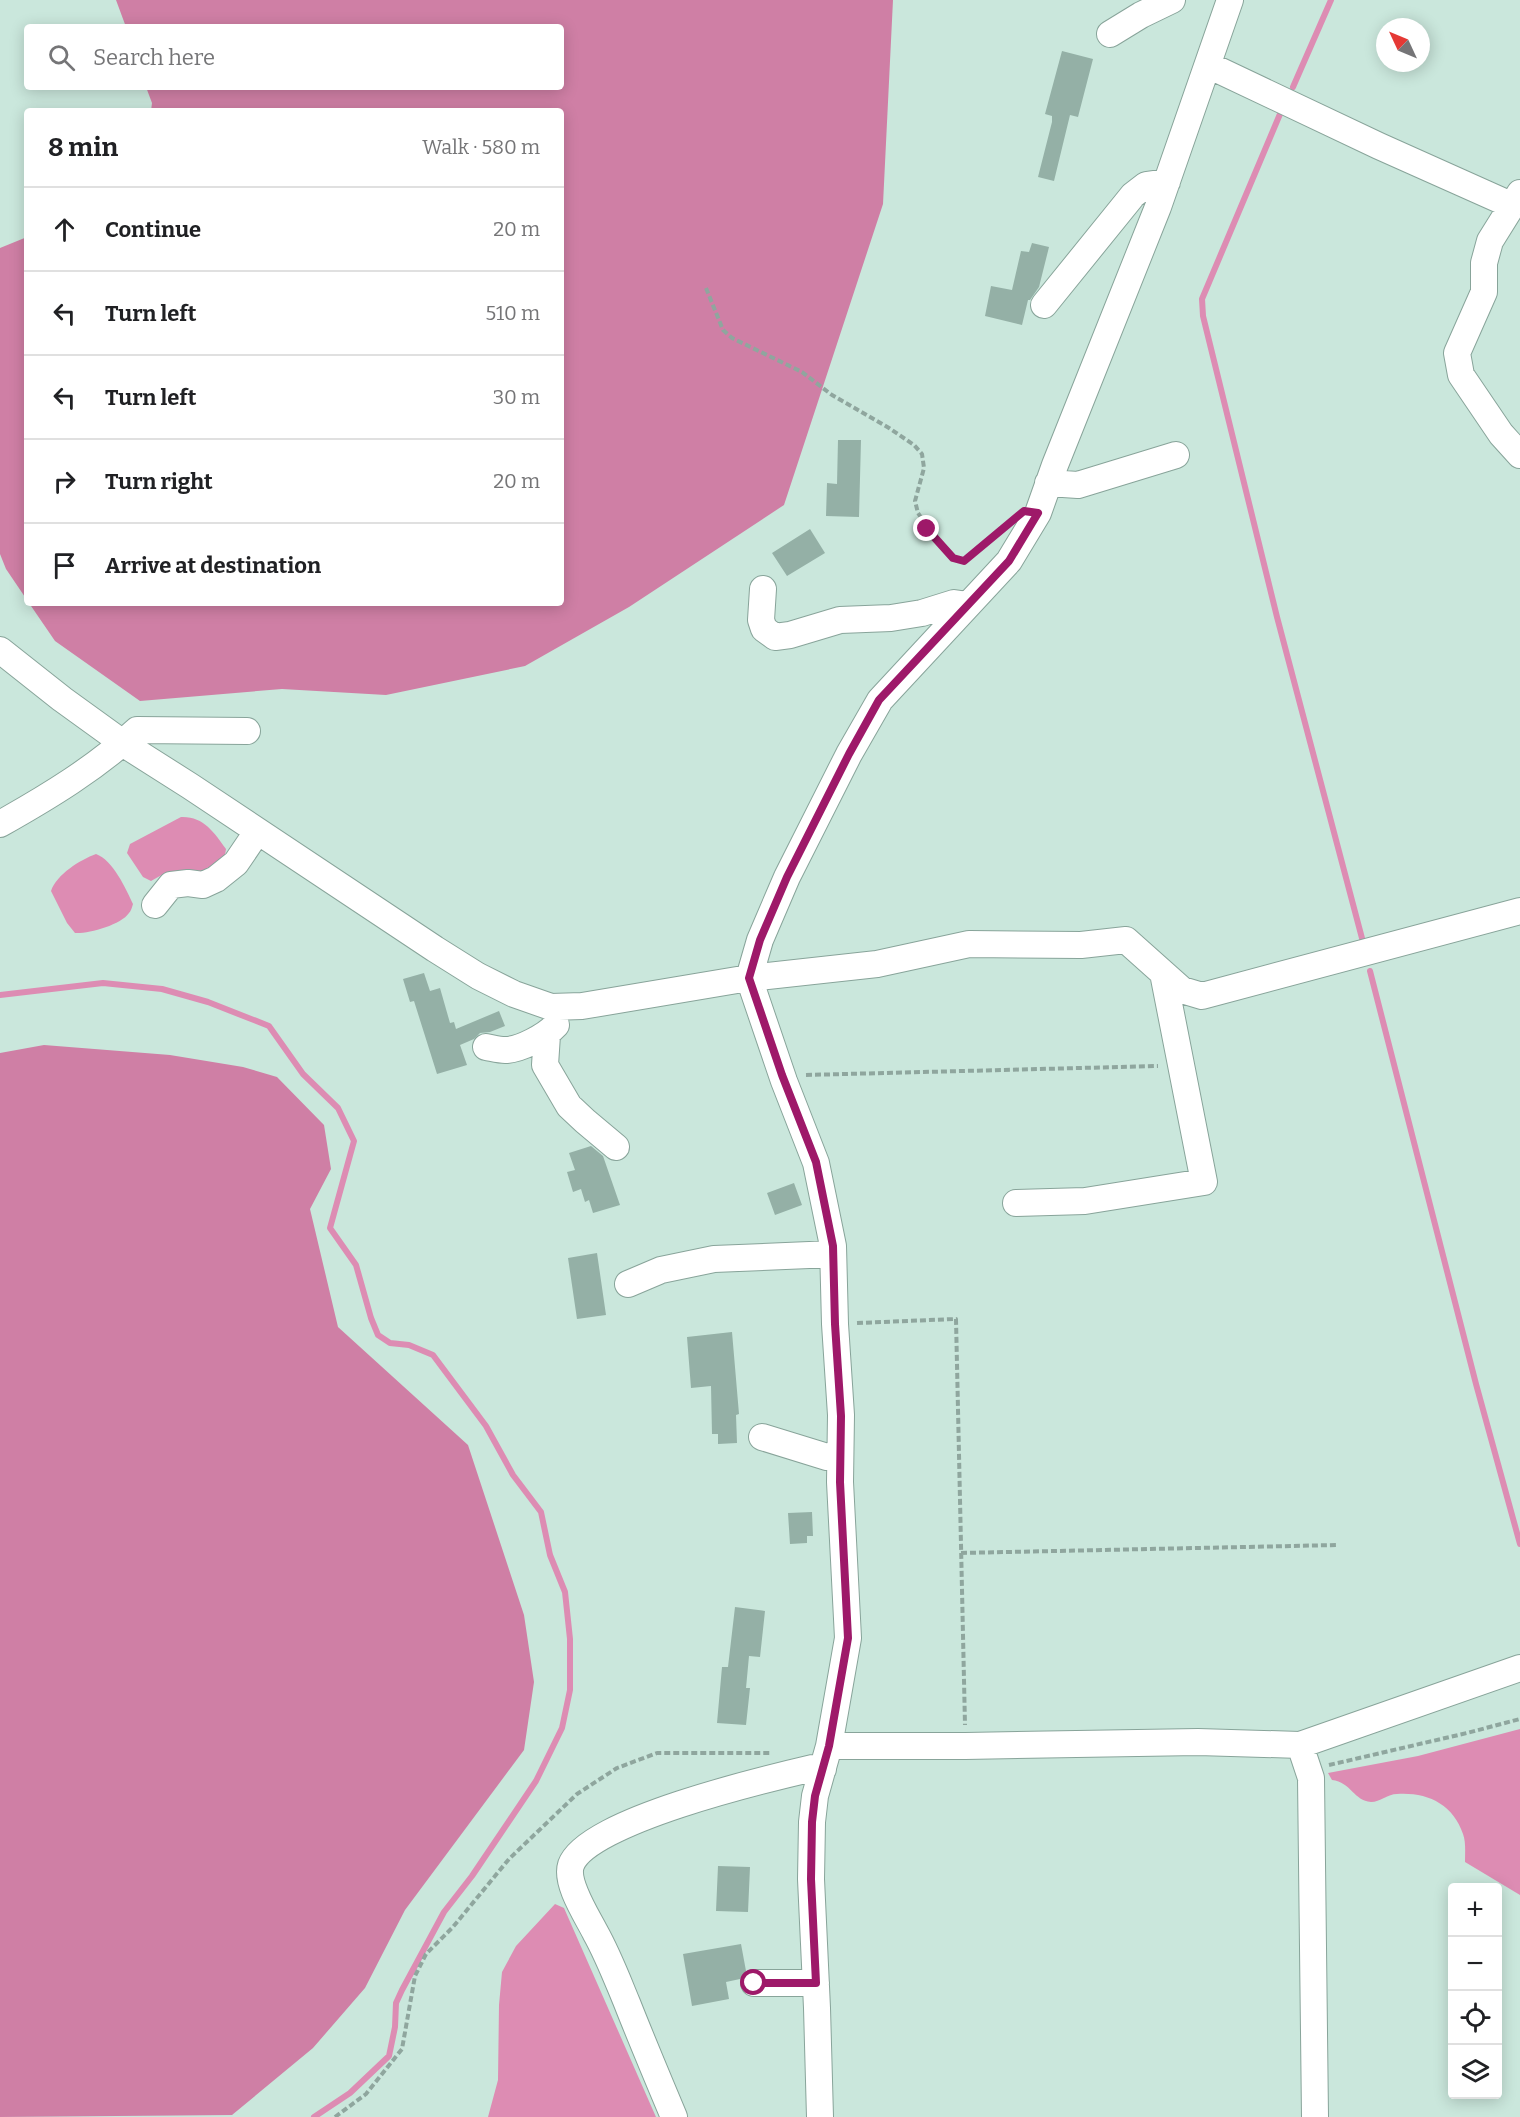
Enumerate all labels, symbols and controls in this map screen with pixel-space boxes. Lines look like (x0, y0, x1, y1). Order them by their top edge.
north arrow (1376, 18, 1430, 72)
search box (24, 24, 564, 90)
icon: search (45, 41, 78, 74)
text: Search here (93, 44, 215, 71)
text: 8 min (48, 132, 118, 163)
text: Walk · 580 m (422, 135, 540, 159)
icon: ahead (48, 213, 81, 246)
text: Continue (105, 216, 201, 243)
text: 20 m (493, 217, 540, 241)
icon: left (48, 297, 81, 330)
text: Turn left (105, 300, 197, 327)
text: 510 m (486, 301, 540, 325)
icon: left (48, 381, 81, 414)
text: Turn left (105, 384, 197, 411)
text: 30 m (493, 385, 540, 409)
icon: right (48, 465, 81, 498)
text: Turn right (105, 468, 213, 495)
text: 20 m (493, 469, 540, 493)
route end (913, 515, 939, 541)
icon: arrive (48, 549, 81, 582)
text: Arrive at destination (105, 552, 321, 579)
map controls (1448, 1883, 1502, 2099)
button: + (1448, 1883, 1502, 1937)
button: − (1448, 1937, 1502, 1991)
route start (740, 1969, 766, 1995)
button: locate (1448, 1991, 1502, 2045)
button: layers (1448, 2045, 1502, 2099)

